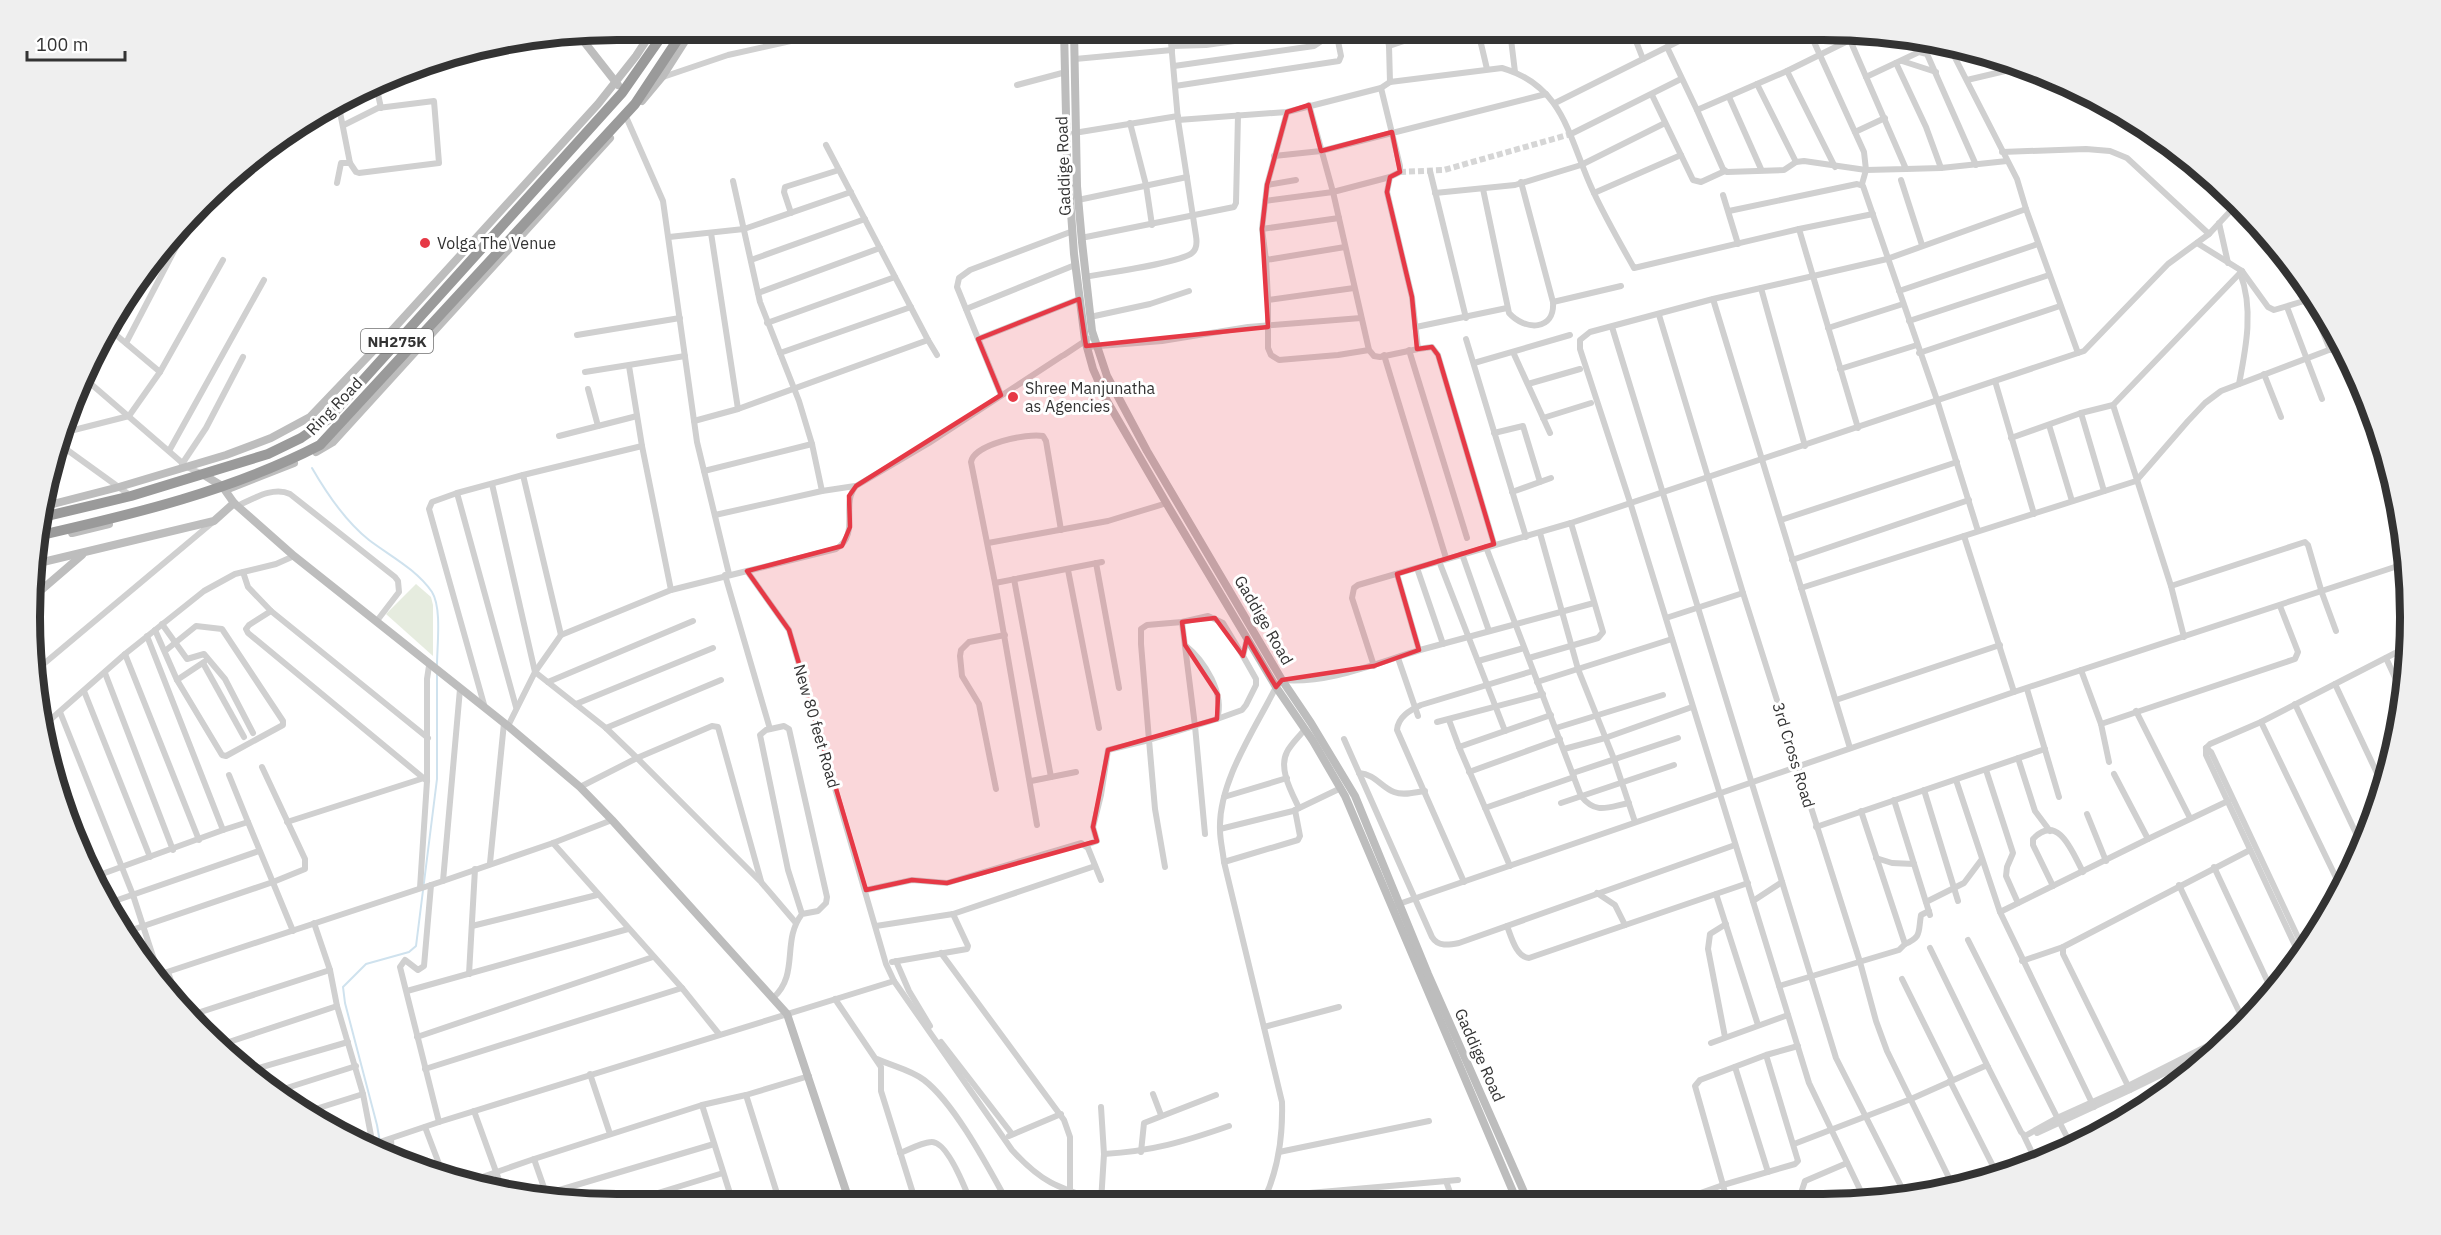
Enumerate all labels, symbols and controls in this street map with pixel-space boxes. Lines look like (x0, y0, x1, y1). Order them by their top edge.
scale bar (27, 24, 124, 62)
text: 100 m (36, 33, 88, 56)
street label: Gaddige Road (1051, 116, 1075, 216)
place label: Volga The Venue (437, 233, 556, 253)
marker: Volga The Venue (418, 236, 432, 250)
road number: NH275K (361, 329, 433, 353)
street label: Ring Road (302, 373, 366, 439)
place label: Shree Manjunatha as Agencies (1025, 378, 1156, 416)
marker: Shree Manjunatha as Agencies (1006, 390, 1020, 404)
street label: Gaddige Road (1230, 572, 1298, 668)
street label: New 80 feet Road (790, 662, 844, 790)
street label: 3rd Cross Road (1768, 700, 1820, 810)
street label: Gaddige Road (1451, 1005, 1509, 1105)

